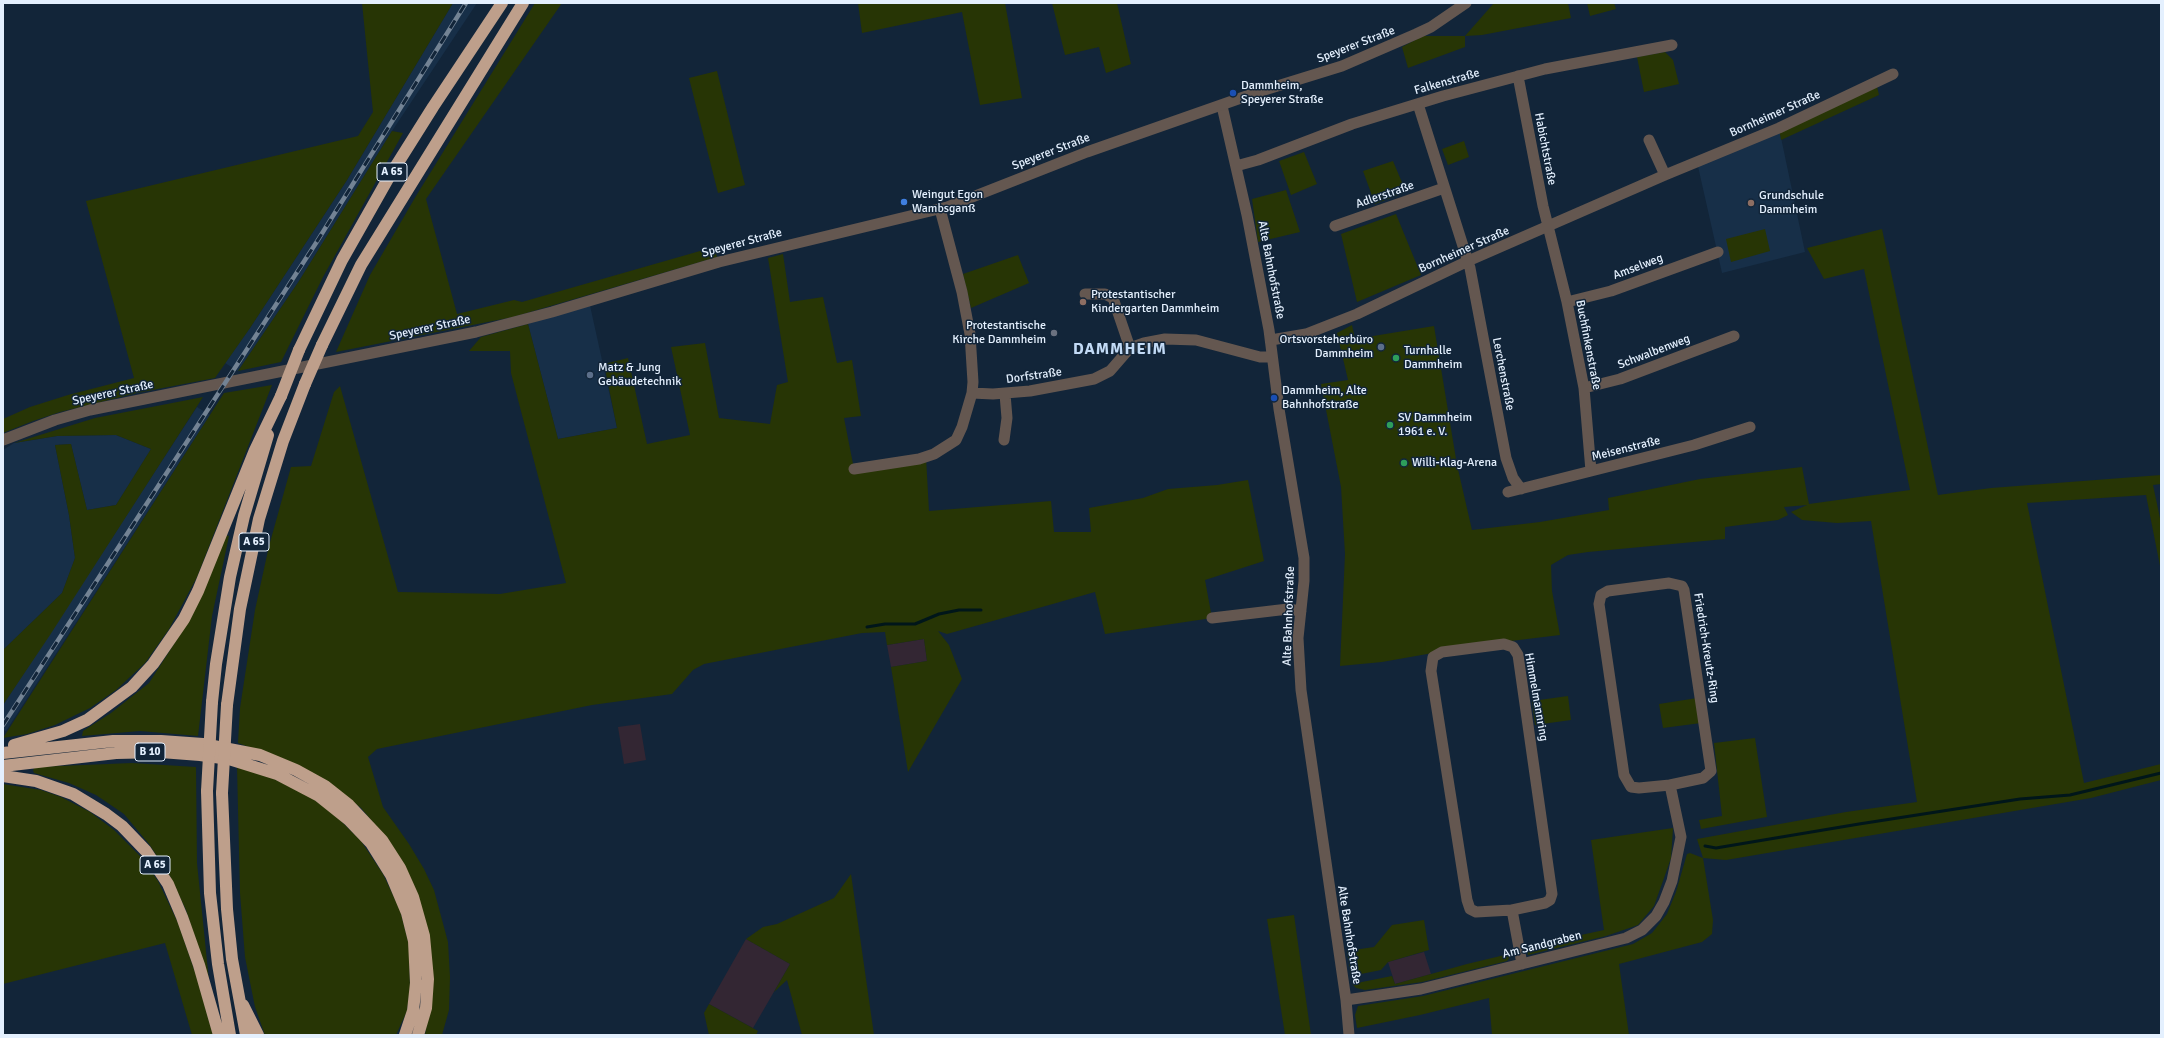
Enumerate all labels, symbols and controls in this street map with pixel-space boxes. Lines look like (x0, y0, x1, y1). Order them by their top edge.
street label: Speyerer Straße (1315, 24, 1397, 66)
street label: Falkenstraße (1413, 66, 1481, 98)
place label: Dammheim, Speyerer Straße (1241, 79, 1323, 107)
marker: Dammheim, Speyerer Straße (1228, 88, 1238, 98)
street label: Bornheimer Straße (1727, 88, 1823, 140)
street label: Habichtstraße (1531, 112, 1559, 186)
street label: Speyerer Straße (1010, 131, 1092, 173)
road number: A 65 (377, 163, 407, 181)
street label: Adlerstraße (1354, 178, 1416, 212)
place label: Weingut Egon Wambsganß (912, 188, 983, 216)
place label: Grundschule Dammheim (1759, 189, 1824, 217)
marker: Weingut Egon Wambsganß (899, 197, 909, 207)
marker: Grundschule Dammheim (1746, 198, 1756, 208)
street label: Alte Bahnhofstraße (1254, 220, 1288, 320)
street label: Bornheimer Straße (1416, 224, 1512, 276)
street label: Speyerer Straße (700, 225, 784, 261)
street label: Amselweg (1611, 251, 1665, 283)
place label: Protestantischer Kindergarten Dammheim (1091, 288, 1219, 316)
marker: Protestantischer Kindergarten Dammheim (1078, 297, 1088, 307)
street label: Buchfinkenstraße (1572, 299, 1604, 391)
street label: Speyerer Straße (388, 312, 472, 344)
place label: Protestantische Kirche Dammheim (952, 319, 1046, 347)
marker: Protestantische Kirche Dammheim (1049, 328, 1059, 338)
street label: Schwalbenweg (1616, 332, 1692, 372)
place label: Ortsvorsteherbüro Dammheim (1279, 333, 1373, 361)
street label: Lerchenstraße (1489, 336, 1517, 412)
district label: DAMMHEIM (1073, 340, 1167, 360)
marker: Ortsvorsteherbüro Dammheim (1376, 342, 1386, 352)
place label: Turnhalle Dammheim (1404, 344, 1462, 372)
marker: Turnhalle Dammheim (1391, 353, 1401, 363)
place label: Matz & Jung Gebäudetechnik (598, 361, 681, 389)
street label: Dorfstraße (1005, 365, 1063, 387)
marker: Matz & Jung Gebäudetechnik (585, 370, 595, 380)
street label: Speyerer Straße (71, 377, 155, 409)
place label: Dammheim, Alte Bahnhofstraße (1282, 384, 1367, 412)
marker: Dammheim, Alte Bahnhofstraße (1269, 393, 1279, 403)
place label: SV Dammheim 1961 e. V. (1398, 411, 1472, 439)
marker: SV Dammheim 1961 e. V. (1385, 420, 1395, 430)
street label: Meisenstraße (1590, 434, 1662, 464)
place label: Willi-Klag-Arena (1412, 456, 1497, 470)
marker: Willi-Klag-Arena (1399, 458, 1409, 468)
road number: A 65 (239, 533, 269, 551)
street label: Alte Bahnhofstraße (1280, 566, 1298, 666)
street label: Friedrich-Kreutz-Ring (1690, 592, 1722, 704)
street label: Himmelmannring (1521, 652, 1551, 742)
road number: B 10 (135, 743, 165, 761)
road number: A 65 (140, 856, 170, 874)
street label: Alte Bahnhofstraße (1334, 885, 1364, 985)
street label: Am Sandgraben (1501, 928, 1583, 962)

